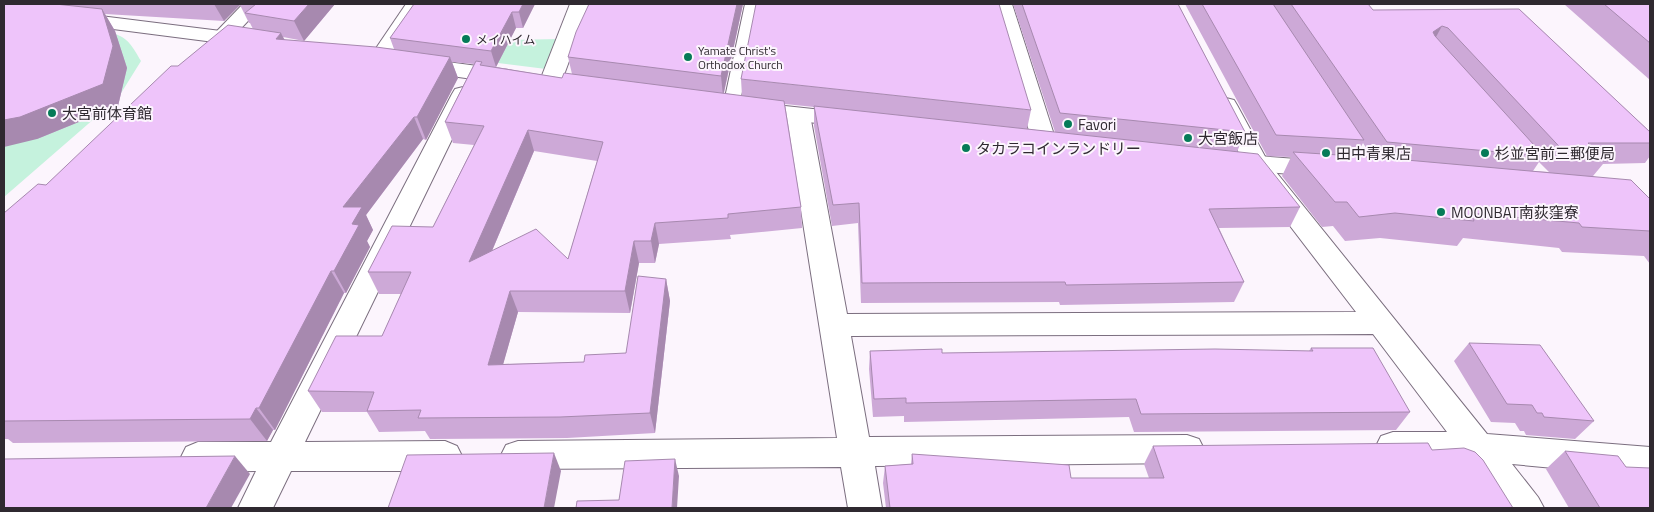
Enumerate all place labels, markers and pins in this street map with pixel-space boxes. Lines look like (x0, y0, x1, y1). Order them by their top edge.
place label: メイハイム (476, 30, 535, 49)
marker: メイハイム (460, 33, 472, 45)
place label: Yamate Christ's Orthodox Church (698, 41, 783, 74)
marker: Yamate Christ's Orthodox Church (682, 51, 694, 63)
place label: 大宮前体育館 (62, 102, 152, 125)
marker: 大宮前体育館 (46, 107, 58, 119)
place label: Favori (1078, 113, 1116, 136)
marker: Favori (1062, 118, 1074, 130)
place label: 大宮飯店 (1198, 127, 1258, 150)
marker: 大宮飯店 (1182, 132, 1194, 144)
place label: タカラコインランドリー (976, 137, 1141, 160)
marker: タカラコインランドリー (960, 142, 972, 154)
place label: 田中青果店 (1336, 142, 1411, 165)
place label: 杉並宮前三郵便局 (1495, 142, 1615, 165)
marker: 田中青果店 (1320, 147, 1332, 159)
marker: 杉並宮前三郵便局 (1479, 147, 1491, 159)
place label: MOONBAT南荻窪寮 (1451, 201, 1579, 224)
marker: MOONBAT南荻窪寮 (1435, 206, 1447, 218)

